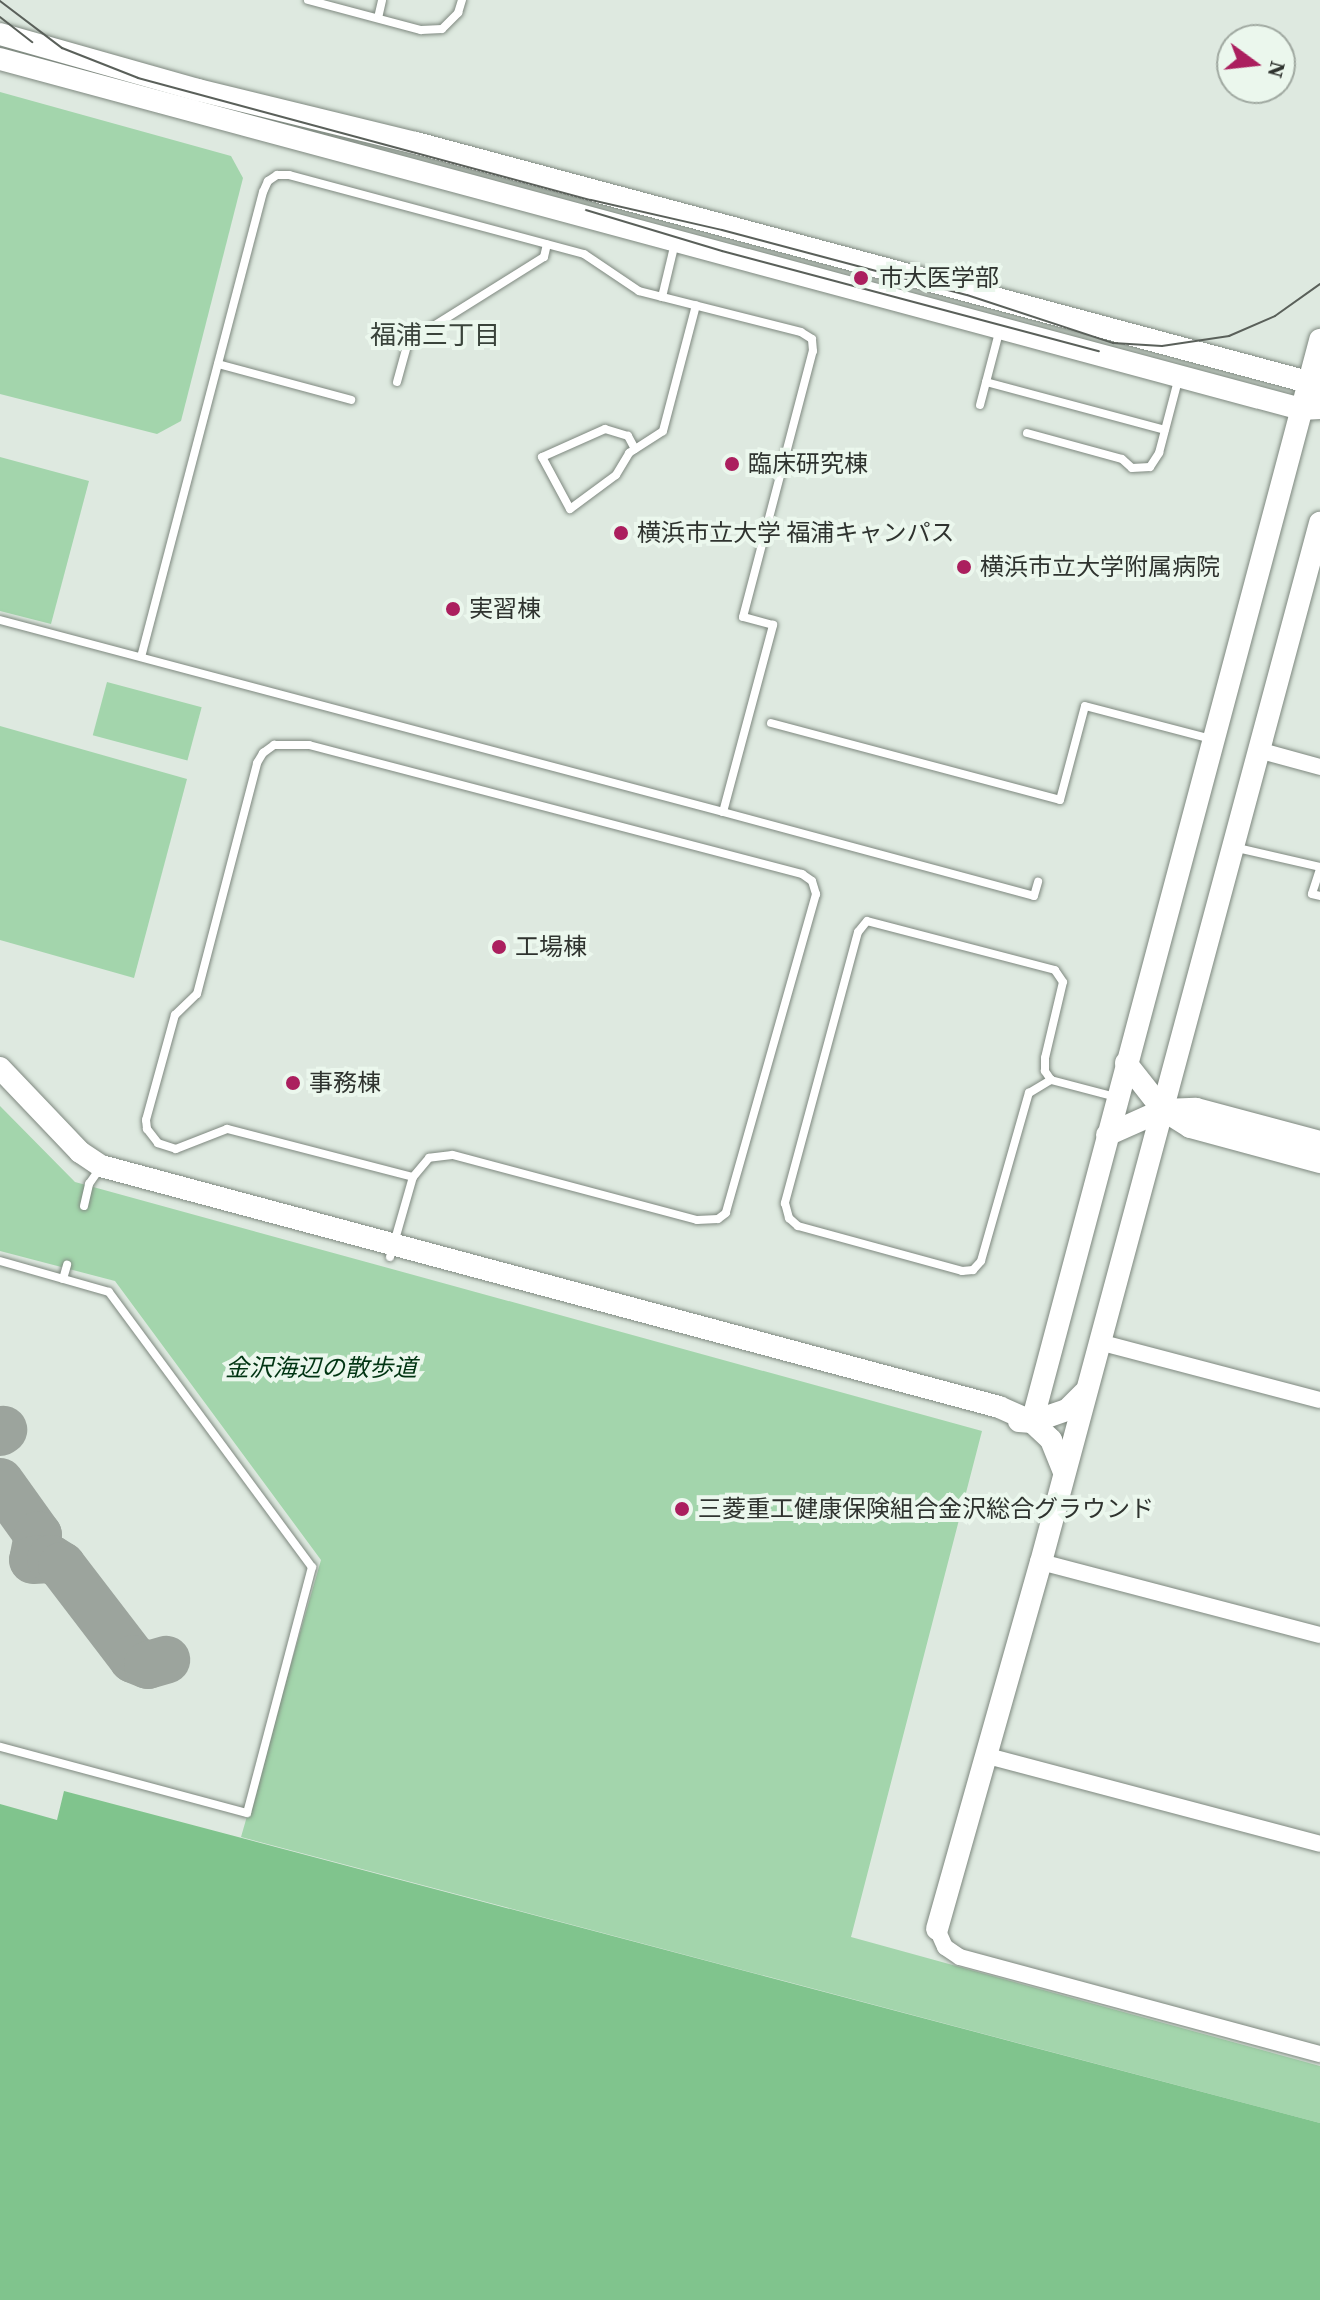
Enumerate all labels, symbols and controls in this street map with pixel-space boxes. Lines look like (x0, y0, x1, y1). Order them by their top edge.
north arrow (1216, 24, 1296, 104)
text: N (1261, 58, 1294, 81)
place label: 市大医学部 (879, 264, 999, 292)
marker: 市大医学部 (850, 267, 872, 289)
district label: 福浦三丁目 (370, 320, 500, 352)
place label: 臨床研究棟 (748, 450, 868, 478)
marker: 臨床研究棟 (723, 455, 741, 473)
place label: 横浜市立大学 福浦キャンパス (637, 519, 955, 547)
marker: 横浜市立大学 福浦キャンパス (612, 524, 630, 542)
place label: 横浜市立大学附属病院 (980, 553, 1220, 581)
marker: 横浜市立大学附属病院 (955, 558, 973, 576)
place label: 実習棟 (469, 595, 541, 623)
marker: 実習棟 (444, 600, 462, 618)
place label: 工場棟 (515, 933, 587, 961)
marker: 工場棟 (490, 938, 508, 956)
place label: 事務棟 (309, 1069, 381, 1097)
marker: 事務棟 (284, 1074, 302, 1092)
park label: 金沢海辺の散歩道 (225, 1354, 417, 1382)
place label: 三菱重工健康保険組合金沢総合グラウンド (698, 1495, 1154, 1523)
marker: 三菱重工健康保険組合金沢総合グラウンド (673, 1500, 691, 1518)

